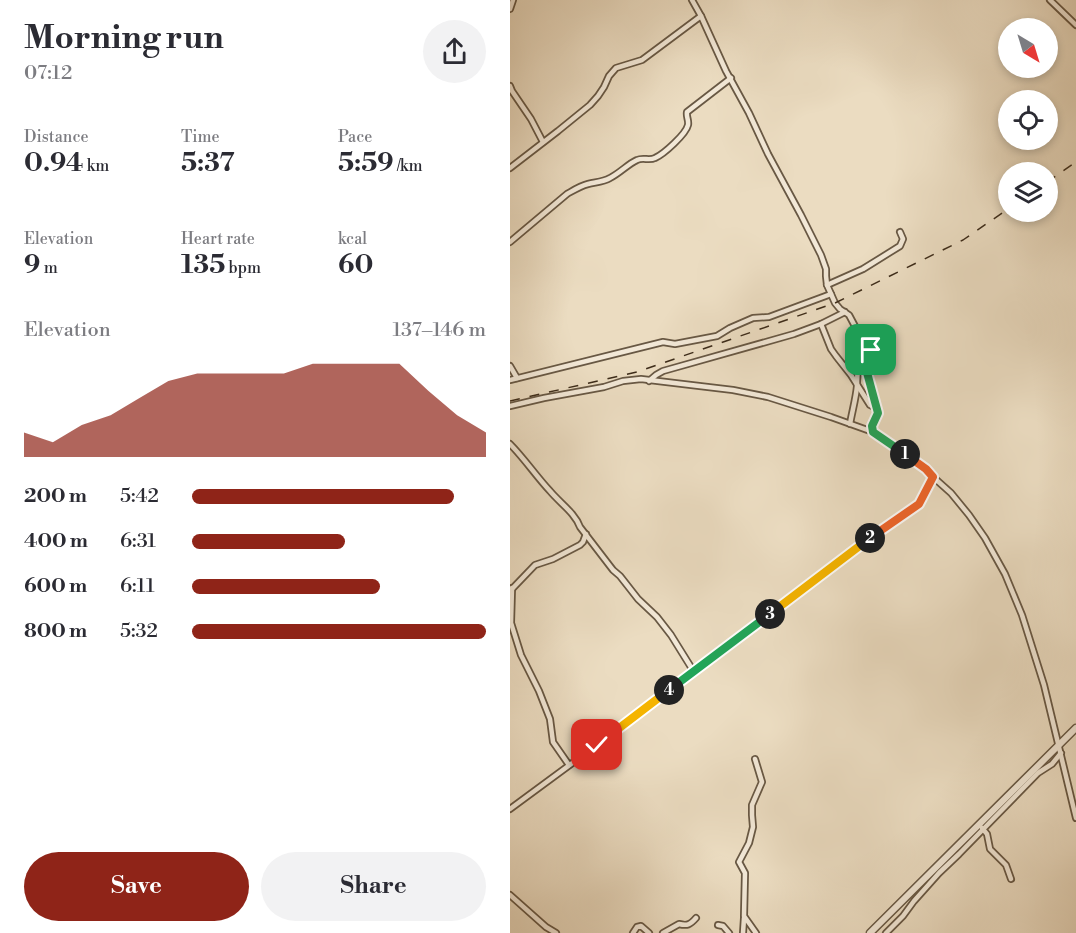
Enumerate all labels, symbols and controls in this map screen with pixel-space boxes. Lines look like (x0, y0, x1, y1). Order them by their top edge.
text: Morning run (24, 18, 224, 59)
north arrow (998, 18, 1058, 78)
map controls (998, 18, 1058, 222)
button: share (423, 20, 486, 83)
text: 07:12 (24, 61, 72, 86)
button: locate (998, 90, 1058, 150)
text: Distance (24, 127, 89, 147)
text: Time (181, 127, 220, 147)
text: Pace (338, 127, 372, 147)
text: 0.94 (24, 147, 84, 179)
text: 5:37 (181, 147, 235, 179)
text: 5:59 (338, 147, 394, 179)
text: km (84, 156, 109, 176)
text: /km (394, 156, 422, 176)
button: layers (998, 162, 1058, 222)
text: Elevation (24, 229, 93, 249)
text: Heart rate (181, 229, 255, 249)
text: kcal (338, 229, 367, 249)
text: 9 (24, 249, 40, 281)
text: 135 (181, 249, 225, 281)
text: 60 (338, 249, 373, 281)
text: m (40, 258, 58, 278)
text: bpm (225, 258, 261, 278)
text: Elevation (24, 318, 111, 343)
text: 137–146 m (392, 318, 486, 343)
pin (845, 324, 896, 375)
icon: arrive (854, 333, 887, 366)
pin: 1 (890, 439, 920, 469)
text: 1 (901, 444, 909, 464)
text: 200 m (24, 484, 87, 509)
text: 5:42 (120, 484, 159, 509)
pin: 2 (855, 523, 885, 553)
text: 2 (865, 528, 875, 548)
text: 400 m (24, 529, 88, 554)
text: 6:31 (120, 529, 156, 554)
text: 600 m (24, 574, 87, 599)
text: 6:11 (120, 574, 155, 599)
pin: 3 (755, 599, 785, 629)
text: 3 (765, 604, 775, 624)
text: 800 m (24, 619, 87, 644)
text: 5:32 (120, 619, 158, 644)
pin: 4 (654, 675, 684, 705)
text: 4 (664, 680, 674, 700)
pin (571, 719, 622, 770)
icon: check (580, 728, 613, 761)
button: Save (24, 852, 249, 921)
button: Share (261, 852, 486, 921)

